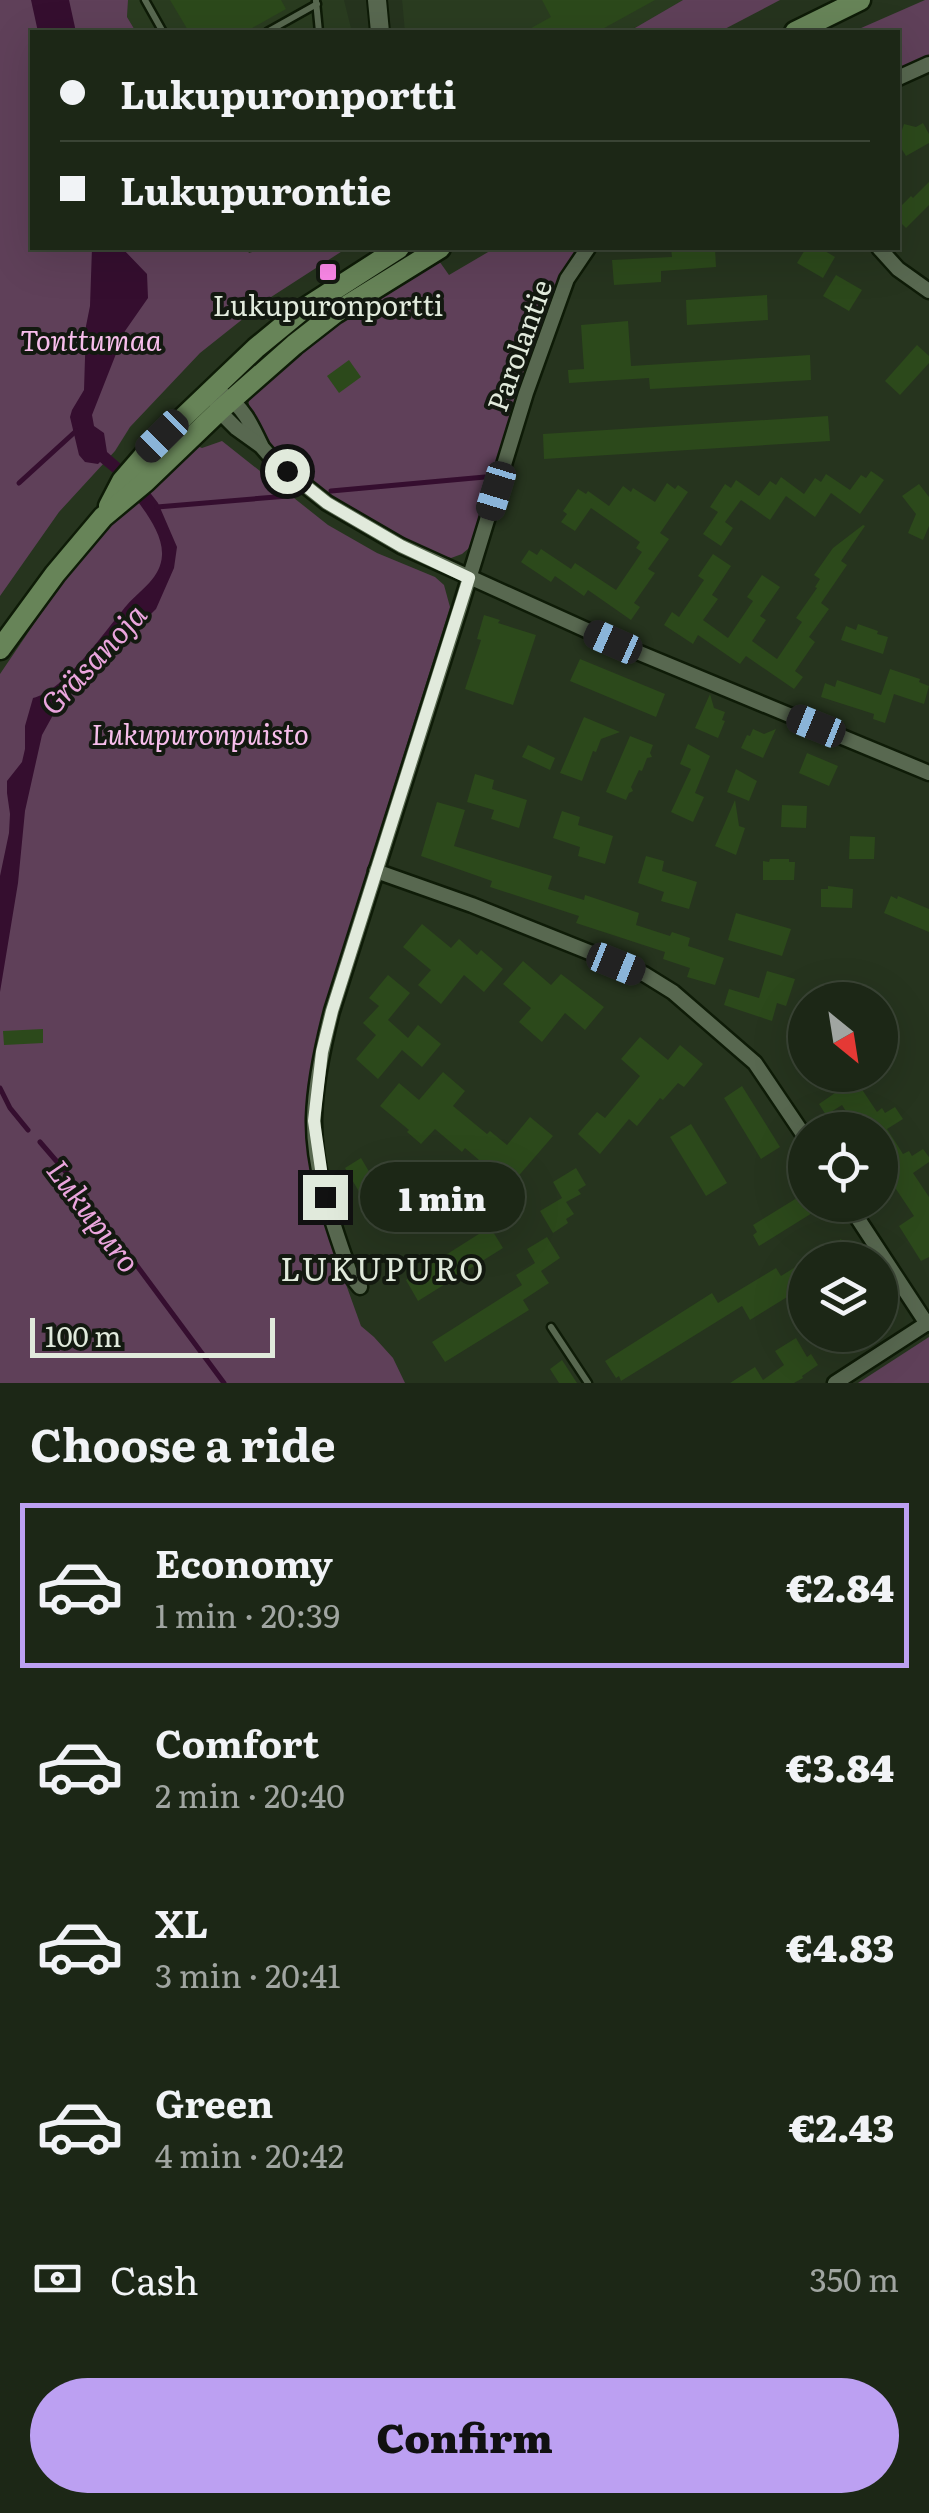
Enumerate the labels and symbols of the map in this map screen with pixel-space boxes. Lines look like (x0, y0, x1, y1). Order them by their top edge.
marker: Lukupuronportti (317, 261, 339, 283)
street label: Parolantie (475, 273, 561, 417)
place label: Lukupuronportti (213, 283, 443, 325)
park label: Tonttumaa (20, 318, 162, 360)
car (130, 404, 194, 468)
route start (265, 449, 310, 494)
car (473, 458, 519, 524)
water label: Gräsanoja (29, 592, 155, 724)
car (579, 616, 647, 668)
car (783, 701, 849, 751)
park label: Lukupuronpuisto (91, 712, 309, 754)
car (583, 939, 649, 989)
north arrow (788, 982, 898, 1092)
water label: Lukupuro (38, 1149, 152, 1281)
callout: 1 min (360, 1162, 525, 1232)
route end (303, 1175, 348, 1220)
district label: LUKUPURO (280, 1243, 486, 1291)
scale bar (30, 1313, 275, 1358)

